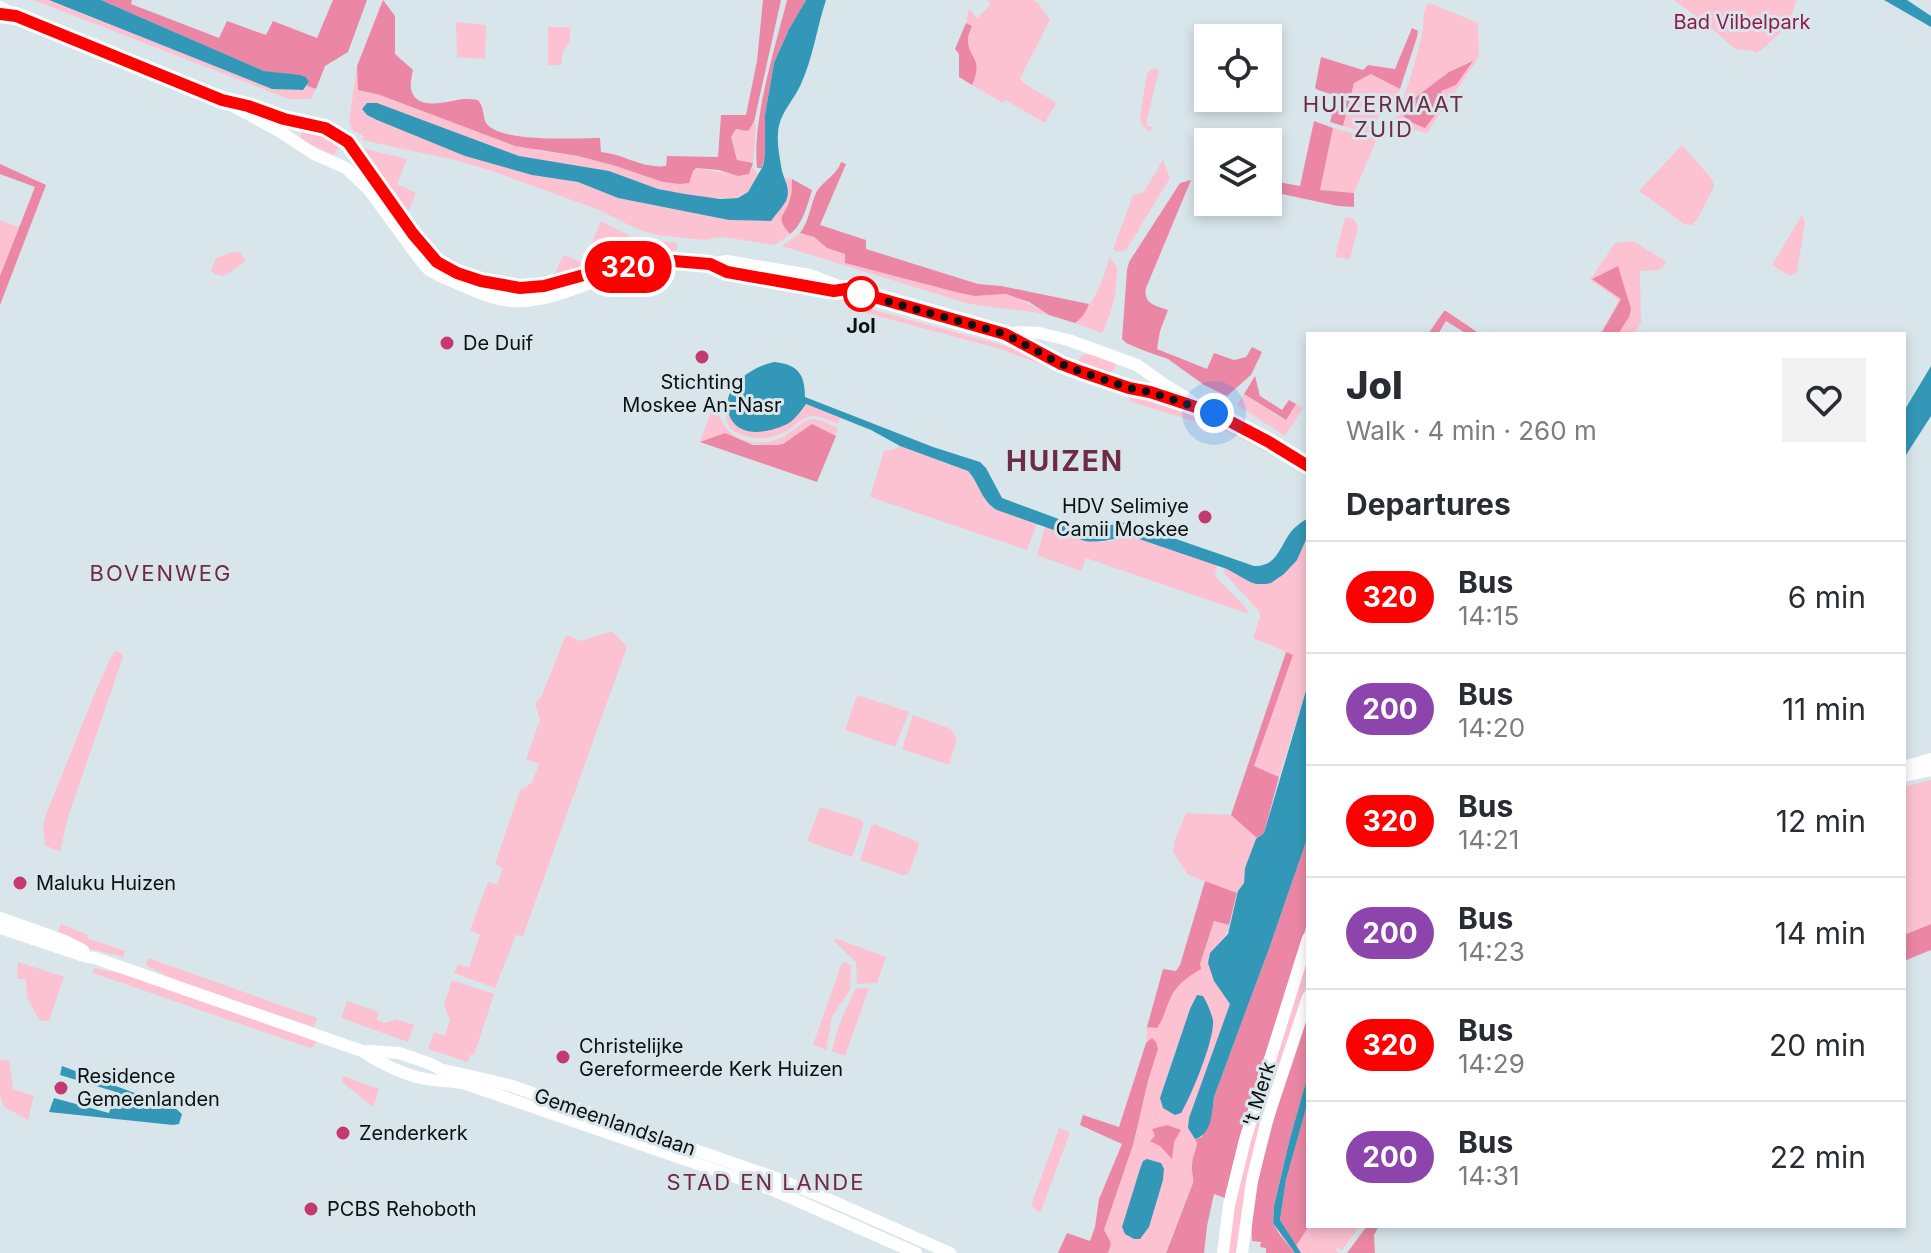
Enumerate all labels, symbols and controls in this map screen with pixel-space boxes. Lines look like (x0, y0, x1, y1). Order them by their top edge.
park label: Bad Vilbelpark (1674, 10, 1810, 34)
map controls (1194, 24, 1282, 216)
button: locate (1194, 24, 1282, 112)
district label: HUIZERMAAT ZUID (1303, 91, 1465, 142)
button: layers (1194, 128, 1282, 216)
line badge: 320 (582, 241, 674, 293)
text: 320 (601, 250, 655, 284)
marker: Jol (844, 277, 878, 311)
place label: Jol (846, 314, 876, 338)
place label: De Duif (463, 331, 534, 355)
marker: De Duif (438, 334, 456, 352)
marker: Stichting Moskee An-Nasr (693, 348, 711, 366)
button: heart (1782, 358, 1866, 442)
text: Jol (1346, 362, 1403, 408)
place label: Stichting Moskee An-Nasr (622, 370, 782, 417)
your location (1194, 393, 1234, 433)
text: Walk · 4 min · 260 m (1346, 415, 1597, 446)
district label: HUIZEN (1006, 444, 1124, 478)
text: Departures (1346, 486, 1511, 522)
place label: HDV Selimiye Camii Moskee (1056, 494, 1189, 541)
marker: HDV Selimiye Camii Moskee (1196, 508, 1214, 526)
district label: BOVENWEG (90, 560, 232, 586)
text: Bus (1458, 564, 1513, 600)
text: 6 min (1788, 579, 1866, 615)
text: 320 (1363, 580, 1417, 614)
text: 14:15 (1458, 600, 1519, 631)
text: Bus (1458, 676, 1513, 712)
text: 11 min (1782, 691, 1866, 727)
text: 200 (1362, 692, 1418, 726)
text: 14:20 (1458, 712, 1525, 743)
text: Bus (1458, 788, 1513, 824)
text: 12 min (1776, 803, 1866, 839)
text: 320 (1363, 804, 1417, 838)
text: 14:21 (1458, 824, 1519, 855)
place label: Maluku Huizen (36, 871, 176, 895)
marker: Maluku Huizen (11, 874, 29, 892)
text: Bus (1458, 900, 1513, 936)
text: 14 min (1775, 915, 1866, 951)
text: 200 (1362, 916, 1418, 950)
text: 14:23 (1458, 936, 1525, 967)
text: Bus (1458, 1012, 1513, 1048)
text: 20 min (1769, 1027, 1866, 1063)
text: 320 (1363, 1028, 1417, 1062)
place label: Christelijke Gereformeerde Kerk Huizen (579, 1034, 843, 1081)
marker: Christelijke Gereformeerde Kerk Huizen (554, 1048, 572, 1066)
text: 14:29 (1458, 1048, 1525, 1079)
street label: 't Merk (1238, 1059, 1280, 1129)
place label: Residence Gemeenlanden (77, 1064, 220, 1111)
marker: Residence Gemeenlanden (52, 1079, 70, 1097)
street label: Gemeenlandslaan (531, 1083, 699, 1161)
place label: Zenderkerk (359, 1121, 468, 1145)
marker: Zenderkerk (334, 1124, 352, 1142)
text: Bus (1458, 1124, 1513, 1160)
text: 22 min (1770, 1139, 1866, 1175)
text: 200 (1362, 1140, 1418, 1174)
text: 14:31 (1458, 1160, 1520, 1191)
district label: STAD EN LANDE (667, 1169, 865, 1195)
place label: PCBS Rehoboth (327, 1197, 477, 1221)
marker: PCBS Rehoboth (302, 1200, 320, 1218)

